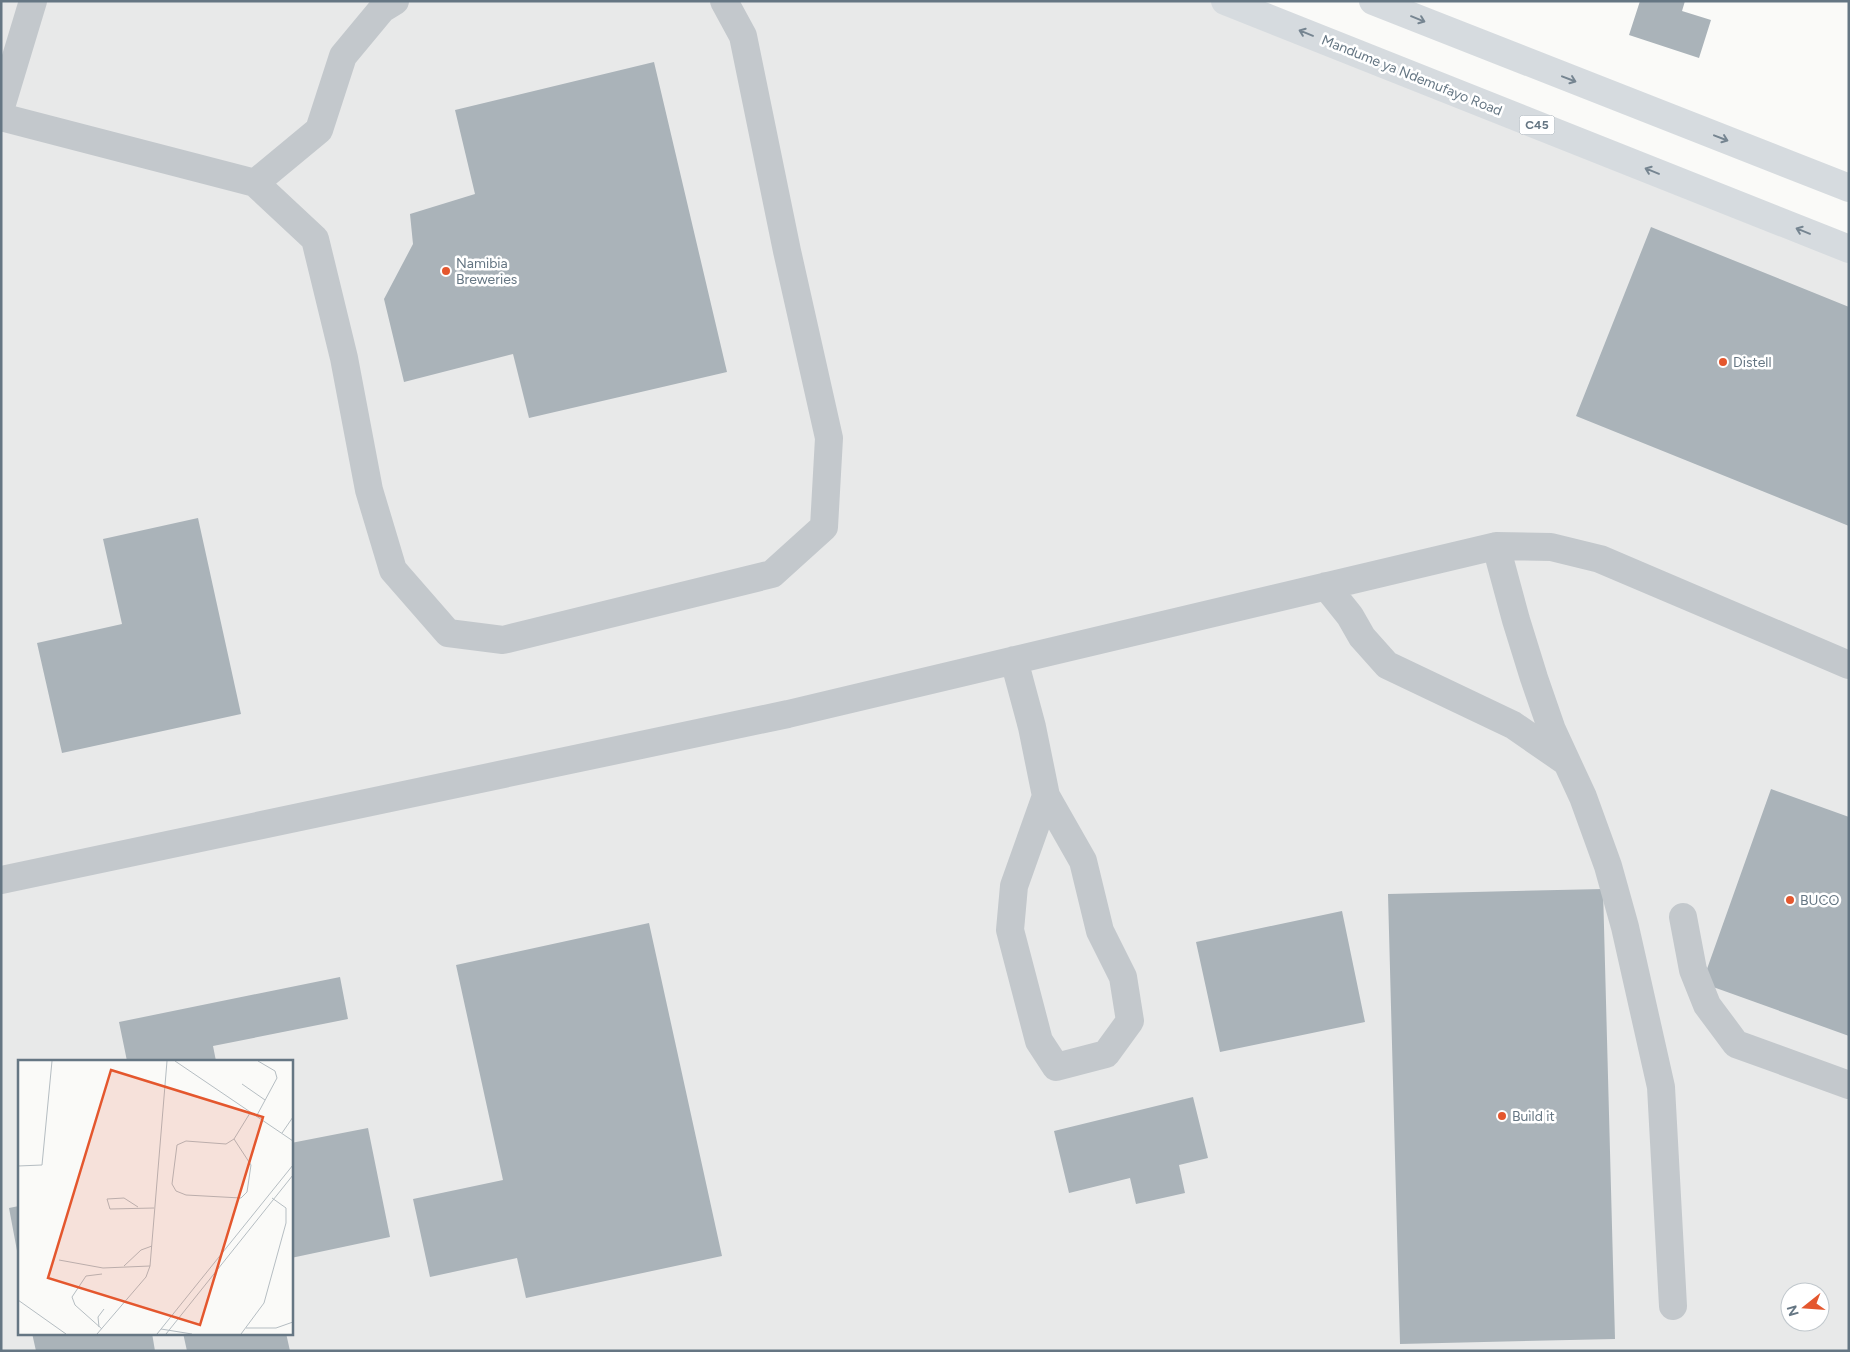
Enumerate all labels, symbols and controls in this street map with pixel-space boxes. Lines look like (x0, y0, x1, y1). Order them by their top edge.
one-way arrow (1410, 15, 1425, 25)
one-way arrow (1299, 28, 1314, 38)
street label: Mandume ya Ndemufayo Road (1319, 31, 1505, 120)
one-way arrow (1561, 75, 1577, 84)
road number: C45 (1520, 116, 1554, 134)
one-way arrow (1713, 134, 1728, 143)
one-way arrow (1645, 166, 1660, 175)
one-way arrow (1796, 226, 1812, 235)
place label: Namibia Breweries (456, 255, 517, 288)
marker: Namibia Breweries (440, 265, 452, 277)
place label: Distell (1733, 354, 1771, 371)
marker: Distell (1717, 356, 1729, 368)
place label: BUCO (1800, 892, 1840, 909)
marker: BUCO (1784, 894, 1796, 906)
inset map (18, 1060, 292, 1334)
place label: Build it (1512, 1108, 1555, 1125)
marker: Build it (1496, 1110, 1508, 1122)
north arrow (1780, 1282, 1830, 1332)
text: N (1783, 1303, 1803, 1318)

